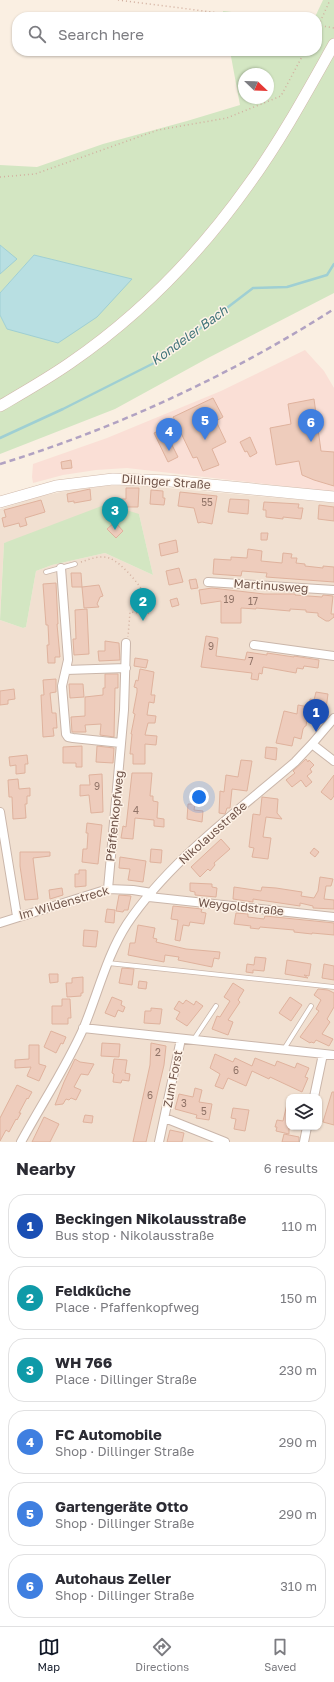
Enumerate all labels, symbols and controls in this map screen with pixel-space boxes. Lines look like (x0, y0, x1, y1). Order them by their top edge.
search box (12, 12, 322, 56)
icon: search (26, 23, 48, 45)
text: Search here (58, 25, 144, 43)
north arrow (238, 68, 274, 104)
water label: Kondeler Bach (147, 301, 231, 368)
pin: 5 (192, 407, 218, 440)
pin: 6 (298, 409, 324, 442)
pin: 4 (156, 418, 182, 451)
street label: Dillinger Straße (121, 471, 211, 492)
house number: 55 (201, 496, 213, 508)
pin: 3 (102, 497, 128, 530)
street label: Martinusweg (233, 575, 309, 596)
pin: 2 (130, 588, 156, 621)
house number: 19 (224, 593, 234, 605)
house number: 17 (248, 595, 258, 607)
house number: 9 (208, 640, 214, 652)
house number: 7 (248, 655, 254, 667)
pin: 1 (303, 699, 329, 732)
street label: Pfaffenkopfweg (102, 770, 127, 862)
house number: 9 (94, 780, 100, 792)
your location (189, 787, 209, 807)
street label: Nikolausstraße (175, 798, 250, 867)
house number: 4 (133, 804, 139, 816)
street label: Im Wildenstreck (17, 882, 111, 923)
street label: Weygoldstraße (197, 895, 285, 918)
house number: 2 (155, 1046, 161, 1058)
street label: Zum Forst (160, 1049, 185, 1109)
house number: 6 (233, 1064, 239, 1076)
house number: 6 (147, 1089, 153, 1101)
map controls (286, 1094, 322, 1130)
button: layers (286, 1094, 322, 1130)
house number: 3 (181, 1097, 187, 1109)
house number: 5 (201, 1105, 207, 1117)
text: Nearby (16, 1158, 76, 1179)
text: 6 results (264, 1160, 318, 1176)
text: Beckingen Nikolausstraße (55, 1209, 246, 1227)
text: 1 (27, 1218, 33, 1234)
text: 110 m (282, 1218, 317, 1234)
text: Bus stop · Nikolausstraße (55, 1227, 214, 1243)
text: Feldküche (55, 1281, 131, 1299)
text: 2 (26, 1290, 34, 1306)
text: 150 m (280, 1290, 317, 1306)
text: Place · Pfaffenkopfweg (55, 1299, 199, 1315)
text: WH 766 (55, 1353, 112, 1371)
text: 3 (26, 1362, 34, 1378)
text: 230 m (279, 1362, 317, 1378)
text: Place · Dillinger Straße (55, 1371, 197, 1387)
text: FC Automobile (55, 1425, 162, 1443)
text: 4 (26, 1434, 34, 1450)
text: 290 m (279, 1434, 317, 1450)
text: Shop · Dillinger Straße (55, 1443, 194, 1459)
text: Gartengeräte Otto (55, 1497, 188, 1515)
text: 5 (26, 1506, 34, 1522)
text: 290 m (279, 1506, 317, 1522)
text: Shop · Dillinger Straße (55, 1515, 194, 1531)
text: Autohaus Zeller (55, 1569, 171, 1587)
text: 6 (26, 1578, 34, 1594)
text: 310 m (280, 1578, 317, 1594)
text: Shop · Dillinger Straße (55, 1587, 194, 1603)
tab: Map (38, 1636, 60, 1673)
tab: Directions (135, 1636, 189, 1673)
tab: Saved (264, 1636, 296, 1673)

